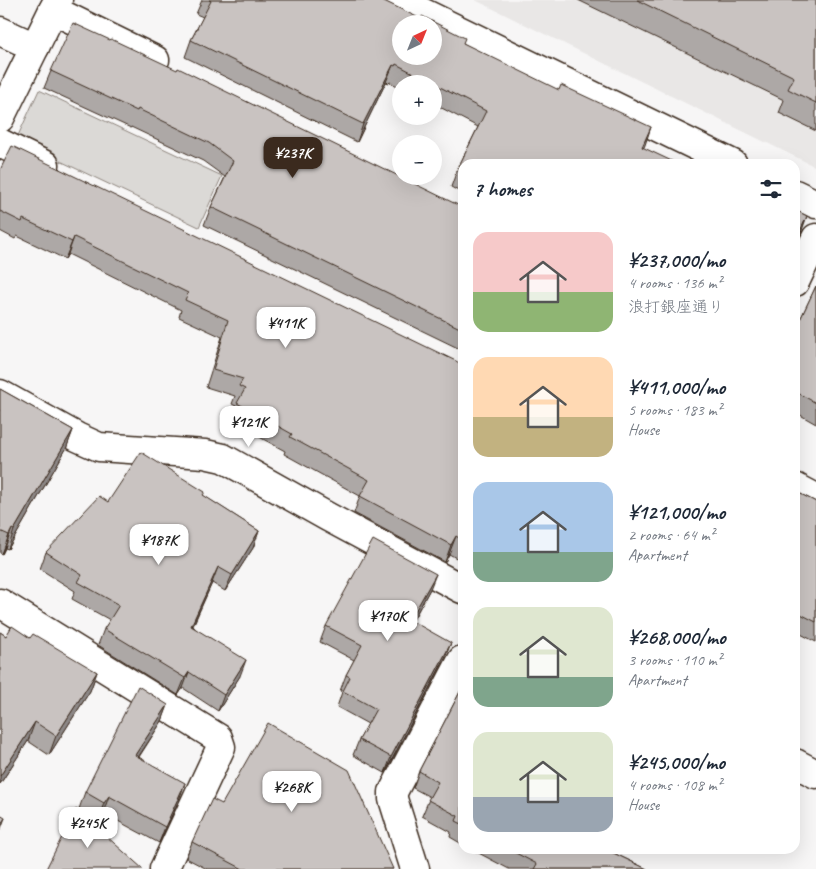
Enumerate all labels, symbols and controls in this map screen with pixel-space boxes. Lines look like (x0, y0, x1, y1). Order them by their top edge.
north arrow (392, 15, 442, 65)
map controls (392, 15, 442, 185)
button: + (392, 75, 442, 125)
button: − (392, 135, 442, 185)
pin: ¥237K (258, 136, 328, 179)
text: ¥237K (275, 143, 311, 163)
icon: filters (757, 175, 785, 203)
text: 7 homes (473, 176, 532, 202)
text: ¥237,000/mo (628, 247, 725, 273)
icon: home (513, 252, 573, 312)
text: 4 rooms · 136 m² (628, 273, 722, 293)
text: 浪打銀座通り (628, 297, 724, 317)
pin: ¥411K (251, 306, 321, 349)
text: ¥411K (268, 313, 304, 333)
text: ¥411,000/mo (628, 374, 725, 400)
icon: home (513, 377, 573, 437)
text: 5 rooms · 183 m² (628, 400, 722, 420)
pin: ¥121K (214, 406, 284, 448)
text: ¥121K (231, 412, 267, 432)
text: House (628, 420, 659, 440)
text: ¥121,000/mo (628, 499, 725, 525)
icon: home (513, 502, 573, 562)
pin: ¥187K (124, 524, 194, 566)
text: 2 rooms · 64 m² (628, 525, 714, 545)
text: ¥187K (141, 530, 177, 550)
text: Apartment (628, 545, 687, 565)
pin: ¥170K (353, 600, 423, 642)
text: ¥170K (370, 606, 406, 626)
text: ¥268,000/mo (628, 624, 726, 650)
icon: home (513, 627, 573, 687)
text: 3 rooms · 110 m² (628, 650, 722, 670)
text: Apartment (628, 670, 687, 690)
text: ¥245,000/mo (628, 749, 725, 775)
icon: home (513, 752, 573, 812)
pin: ¥268K (257, 770, 327, 813)
text: 4 rooms · 108 m² (628, 775, 722, 795)
text: ¥268K (273, 777, 311, 797)
text: House (628, 795, 659, 815)
pin: ¥245K (53, 806, 123, 849)
text: ¥245K (70, 813, 106, 833)

